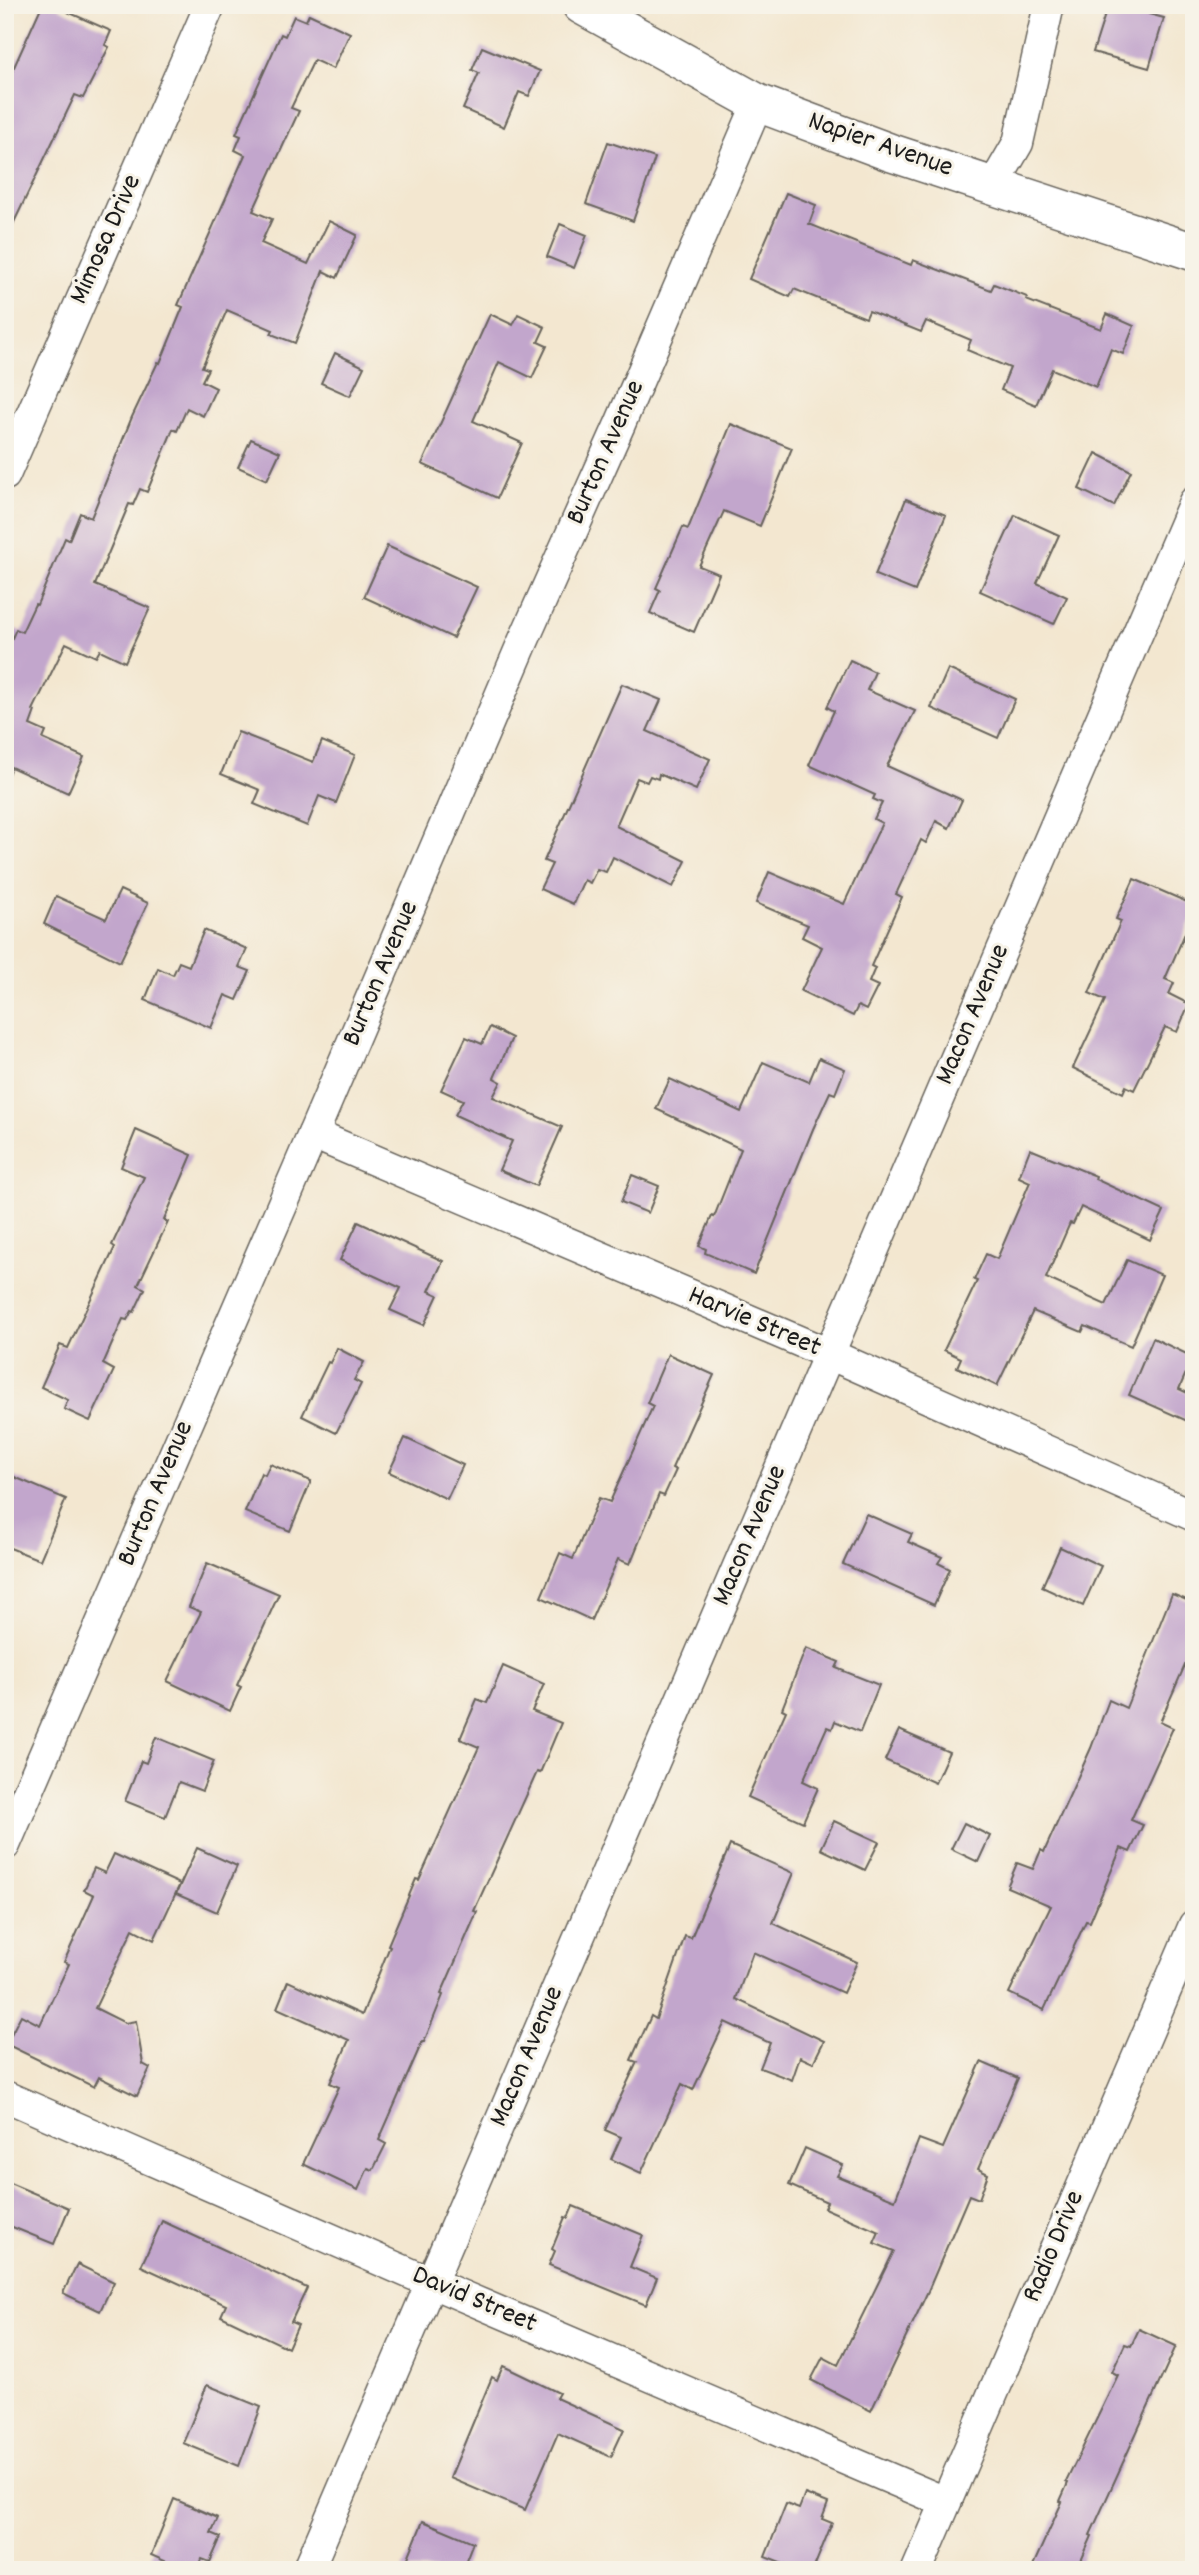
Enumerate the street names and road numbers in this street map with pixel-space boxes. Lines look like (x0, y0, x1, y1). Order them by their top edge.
street label: Napier Avenue (802, 103, 958, 189)
street label: Mimosa Drive (61, 169, 153, 311)
street label: Burton Avenue (557, 374, 657, 532)
street label: Burton Avenue (333, 895, 431, 1053)
street label: Macon Avenue (926, 939, 1022, 1091)
street label: Harvie Street (681, 1277, 827, 1369)
street label: Burton Avenue (108, 1415, 206, 1573)
street label: Macon Avenue (703, 1460, 799, 1612)
street label: Macon Avenue (480, 1981, 576, 2133)
street label: Radio Drive (1014, 2185, 1096, 2309)
street label: David Street (405, 2257, 543, 2345)

